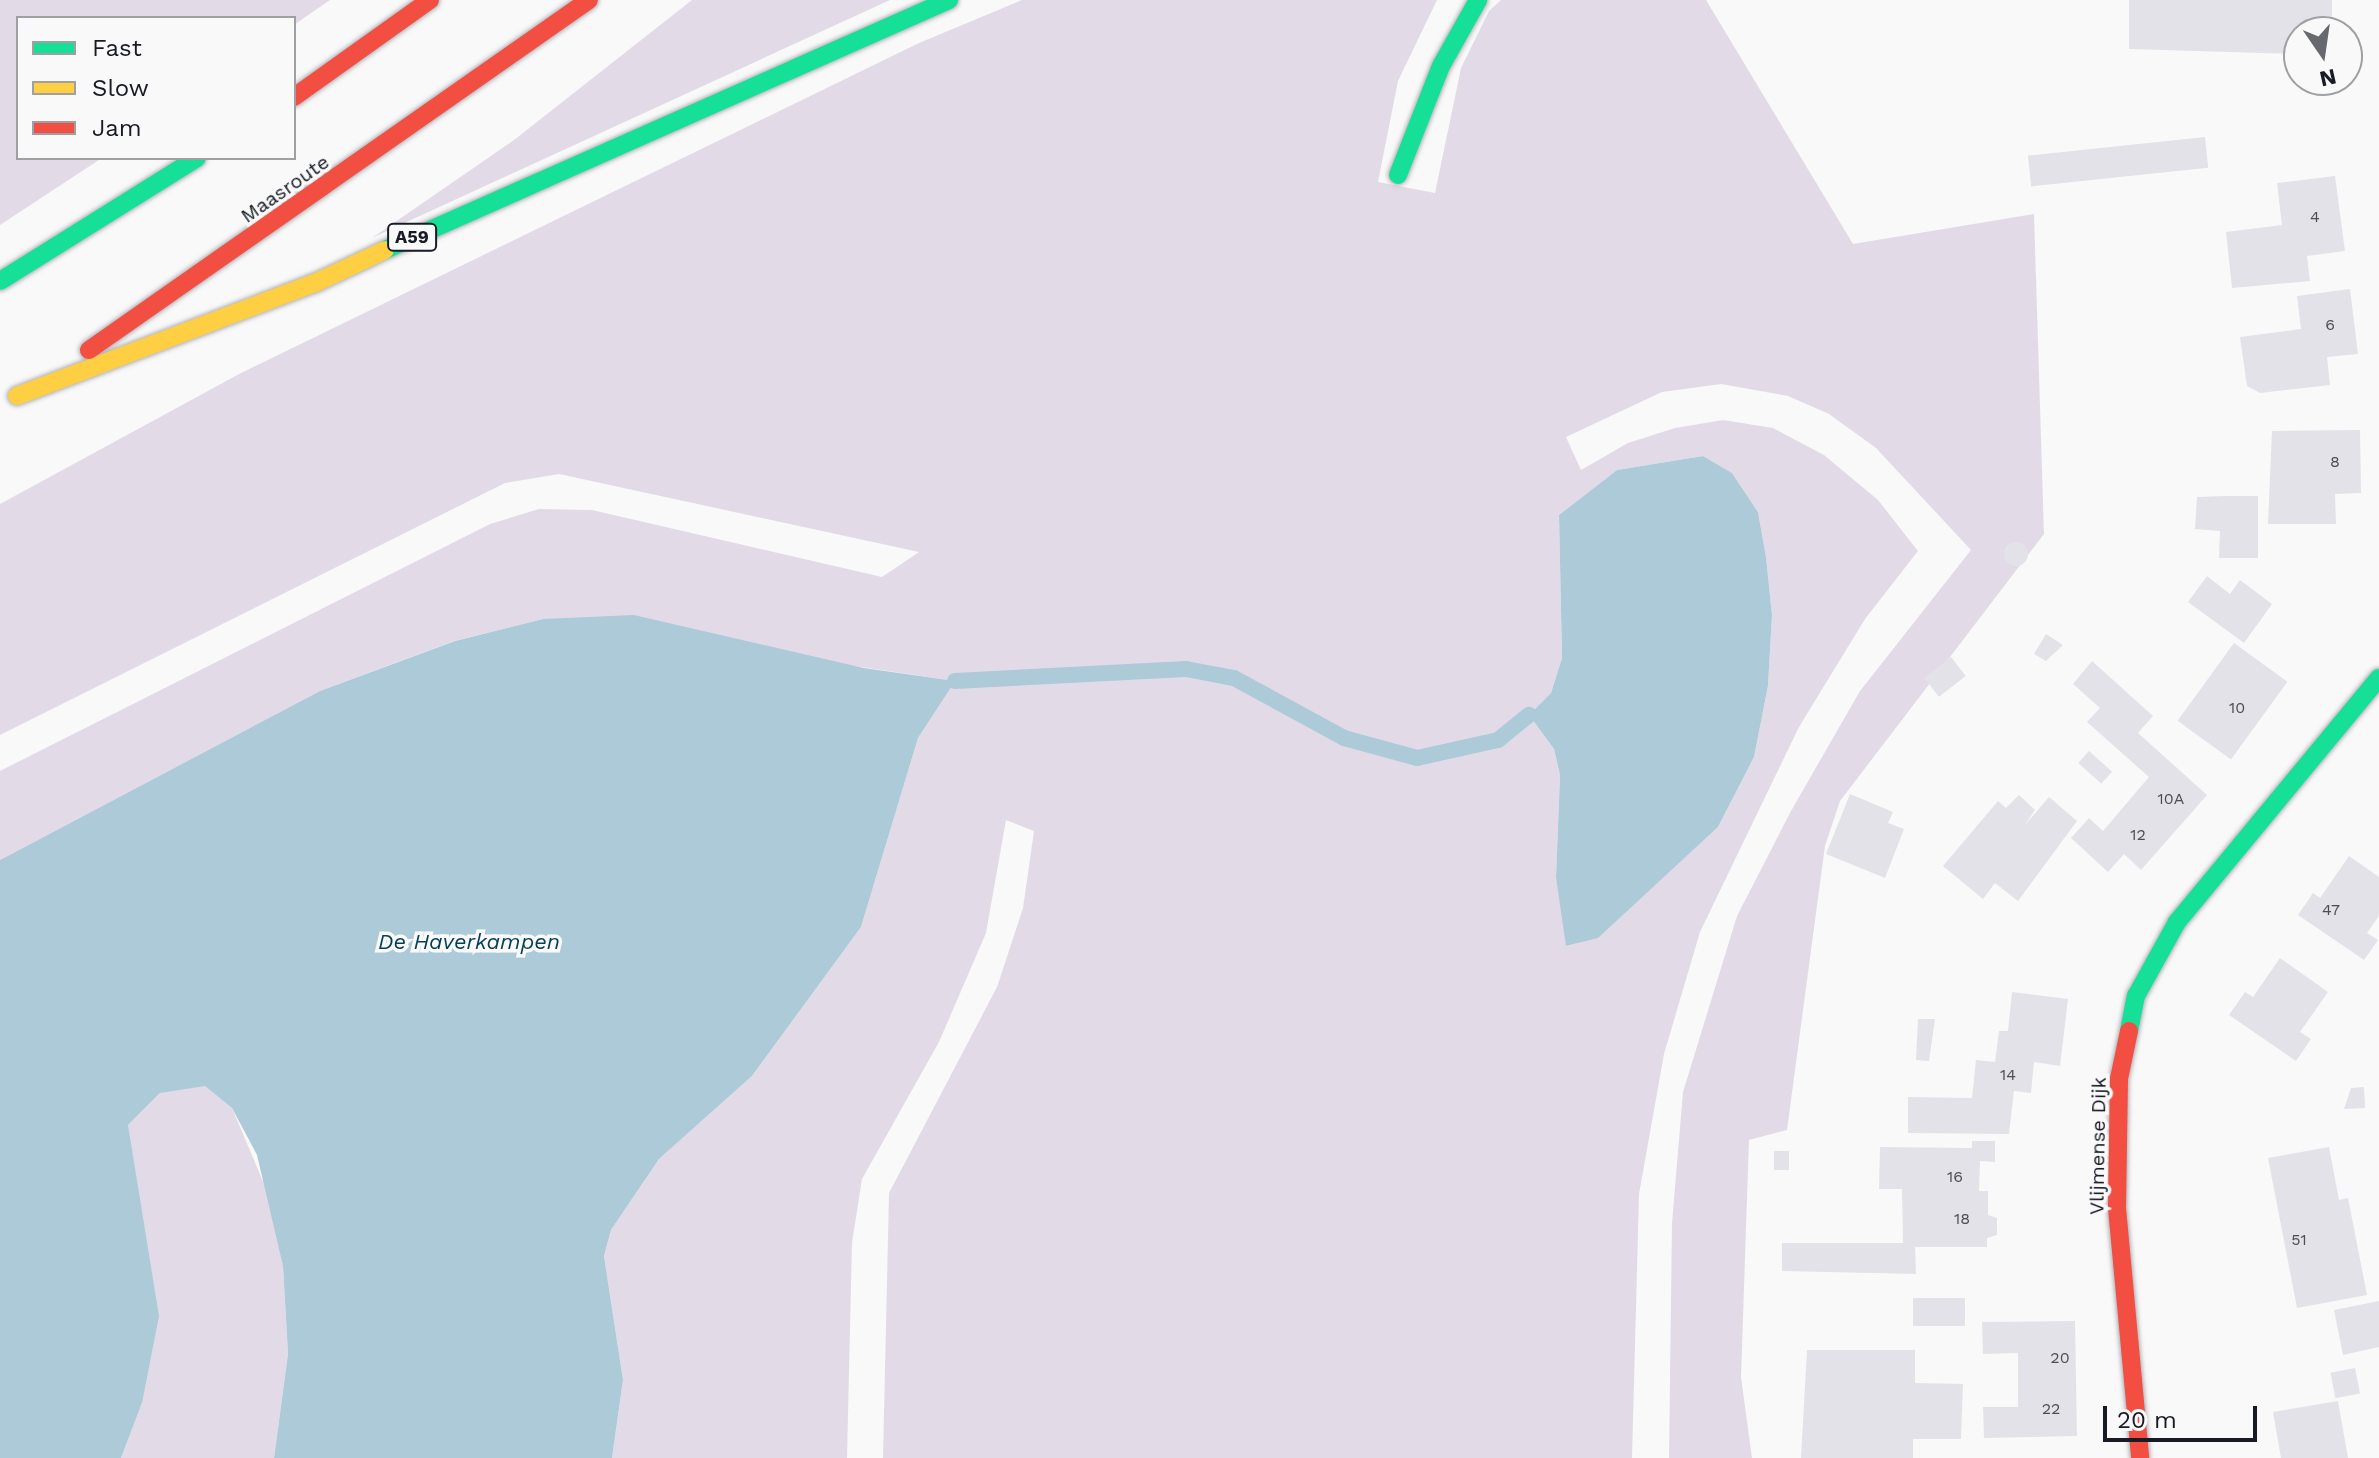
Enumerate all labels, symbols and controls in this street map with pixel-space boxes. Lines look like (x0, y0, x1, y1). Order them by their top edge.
legend (16, 16, 296, 160)
north arrow (2283, 16, 2363, 96)
text: Fast (92, 34, 142, 62)
text: N (2317, 64, 2339, 92)
text: Slow (92, 74, 149, 102)
text: Jam (92, 114, 142, 142)
street label: Maasroute (236, 150, 334, 228)
house number: 4 (2310, 207, 2320, 227)
road number: A59 (386, 223, 438, 251)
house number: 6 (2325, 315, 2335, 335)
house number: 8 (2330, 452, 2340, 472)
house number: 10 (2229, 698, 2245, 718)
house number: 10A (2158, 789, 2184, 809)
house number: 12 (2130, 825, 2146, 845)
house number: 47 (2322, 900, 2340, 920)
water label: De Haverkampen (378, 929, 560, 955)
house number: 14 (2000, 1065, 2016, 1085)
street label: Vlijmense Dijk (2085, 1077, 2111, 1215)
house number: 16 (1947, 1167, 1963, 1187)
house number: 18 (1954, 1209, 1970, 1229)
house number: 51 (2291, 1230, 2307, 1250)
house number: 20 (2050, 1348, 2070, 1368)
scale bar (2107, 1390, 2261, 1440)
house number: 22 (2042, 1399, 2060, 1419)
text: 20 m (2117, 1406, 2177, 1434)

